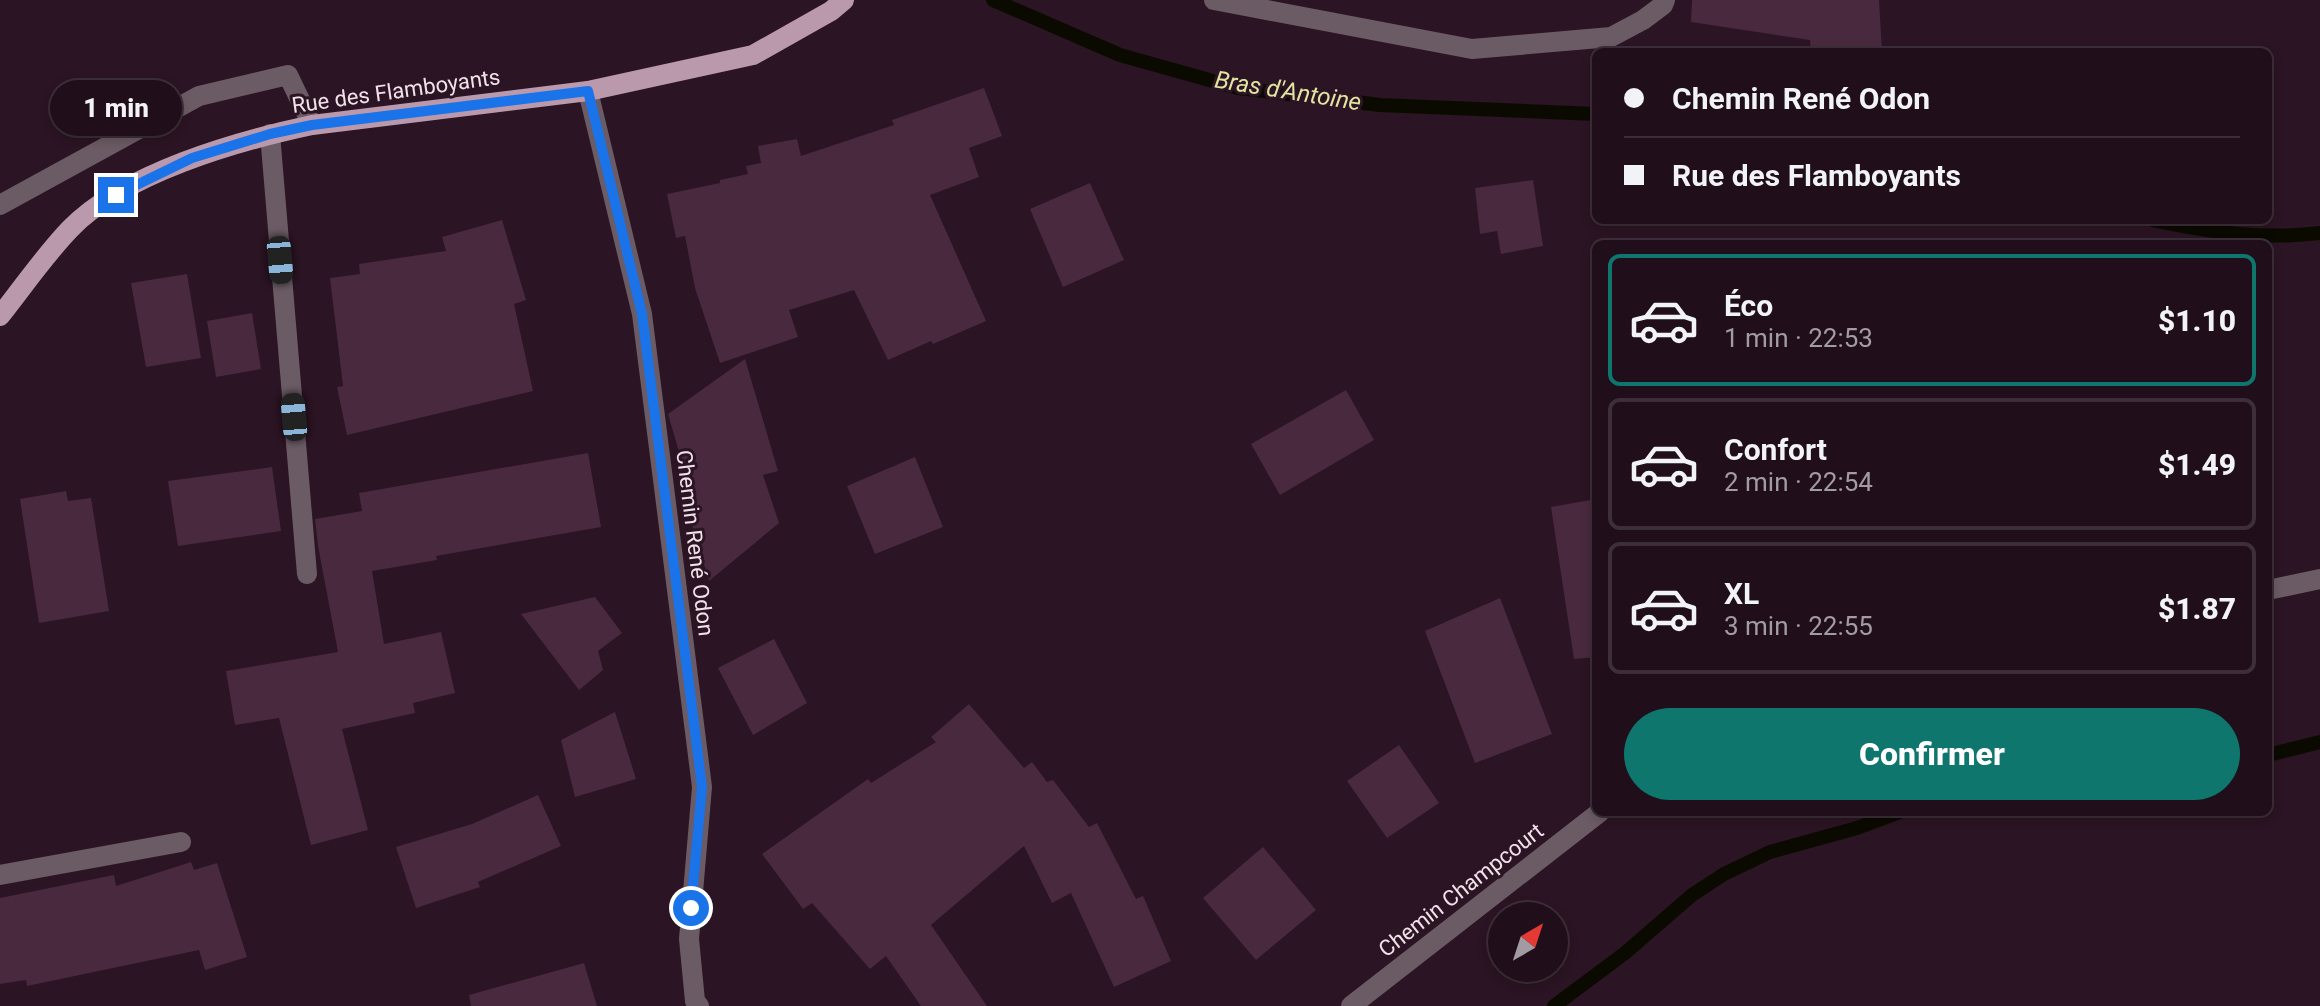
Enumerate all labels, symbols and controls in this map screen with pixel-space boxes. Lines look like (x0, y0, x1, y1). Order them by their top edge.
street label: Rue des Flamboyants (290, 64, 502, 118)
water label: Bras d'Antoine (1213, 66, 1363, 116)
callout: 1 min (50, 79, 182, 135)
text: Chemin René Odon (1672, 81, 1930, 116)
text: 1 min (83, 93, 149, 123)
text: Rue des Flamboyants (1672, 158, 1961, 193)
route end (98, 177, 134, 213)
car (266, 235, 294, 285)
icon: car (1628, 284, 1700, 356)
text: Éco (1724, 288, 1773, 323)
text: $1.10 (2158, 303, 2236, 338)
text: 1 min · 22:53 (1724, 323, 1873, 353)
car (280, 392, 308, 442)
icon: car (1628, 428, 1700, 500)
text: Confort (1724, 432, 1827, 467)
text: $1.49 (2158, 447, 2236, 482)
street label: Chemin René Odon (671, 449, 719, 637)
text: 2 min · 22:54 (1724, 467, 1873, 497)
icon: car (1628, 572, 1700, 644)
text: XL (1724, 576, 1759, 611)
text: $1.87 (2158, 591, 2236, 626)
text: 3 min · 22:55 (1724, 611, 1873, 641)
button: Confirmer (1624, 708, 2240, 800)
street label: Chemin Champcourt (1374, 818, 1548, 962)
route start (673, 890, 709, 926)
north arrow (1488, 902, 1568, 982)
map controls (1488, 902, 1568, 982)

